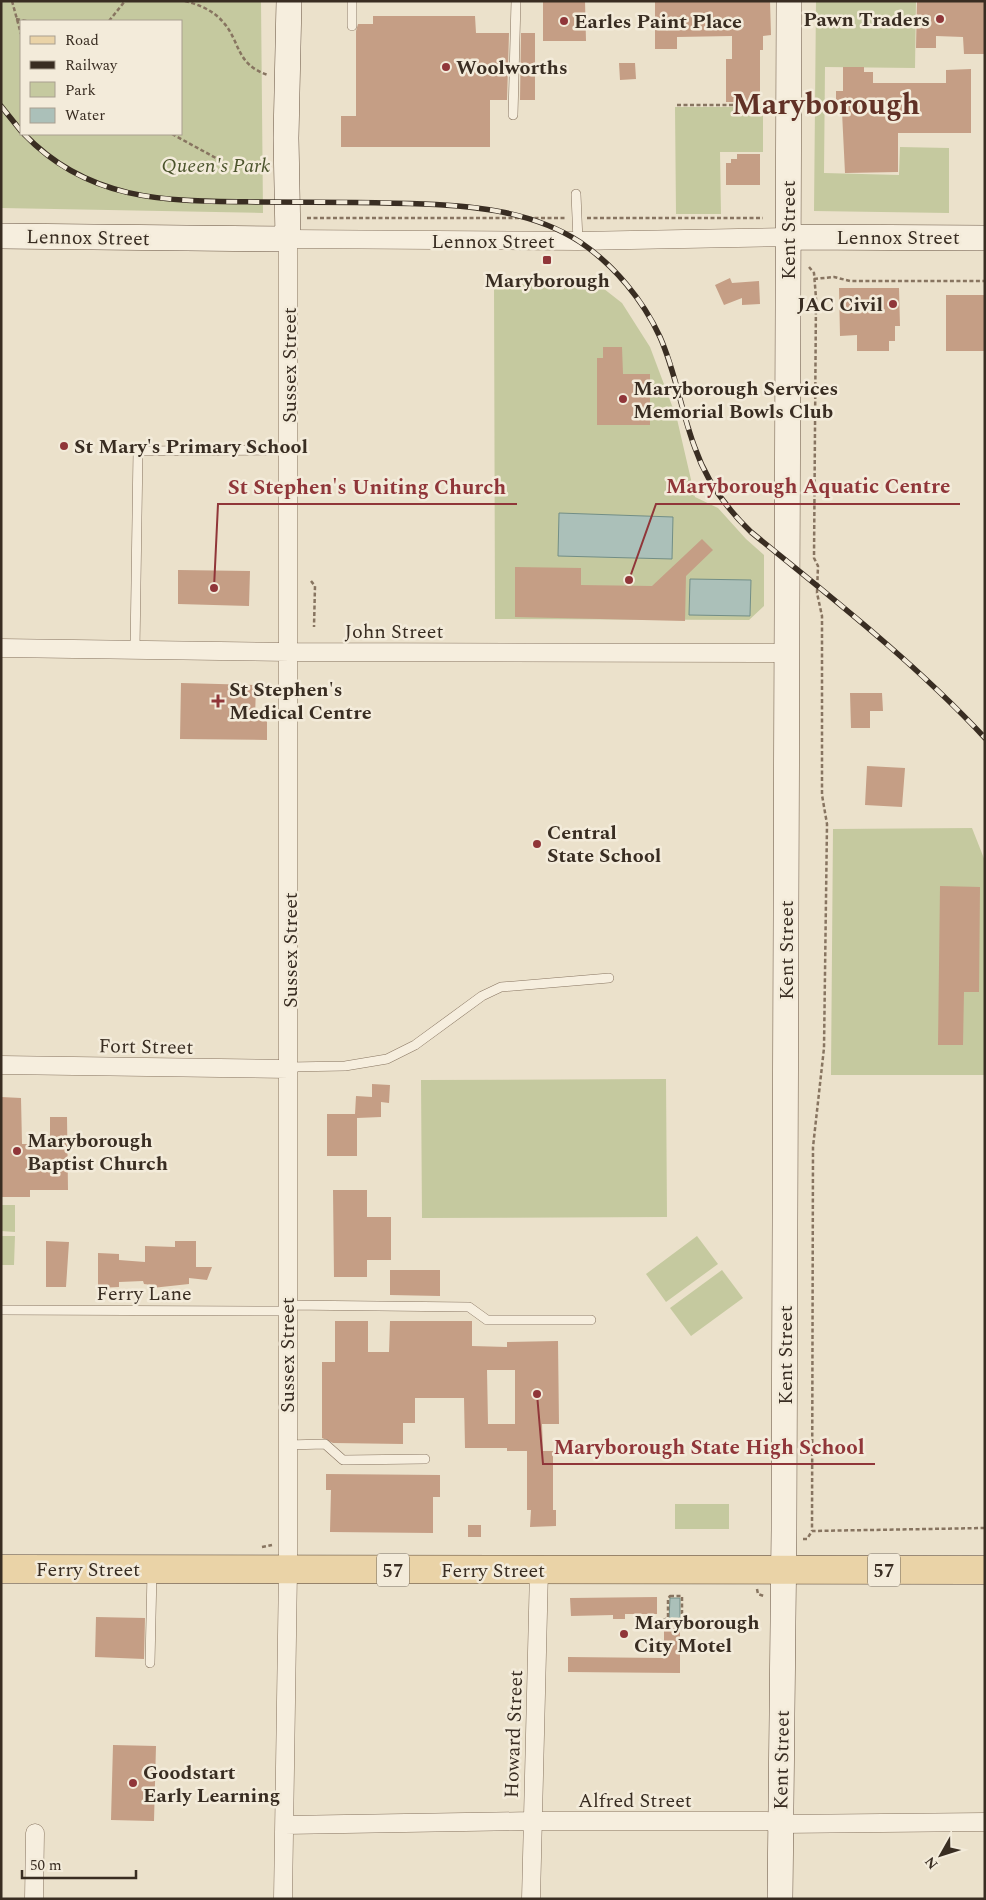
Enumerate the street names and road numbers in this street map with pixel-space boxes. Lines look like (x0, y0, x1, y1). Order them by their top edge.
street label: Kent Street (774, 180, 804, 280)
street label: Lennox Street (26, 222, 150, 254)
street label: Lennox Street (836, 223, 960, 253)
street label: Lennox Street (431, 227, 555, 257)
street label: Sussex Street (275, 307, 305, 423)
street label: John Street (345, 617, 443, 647)
street label: Sussex Street (276, 892, 306, 1008)
street label: Kent Street (772, 900, 802, 1000)
street label: Fort Street (98, 1031, 194, 1063)
street label: Ferry Lane (96, 1279, 192, 1309)
street label: Sussex Street (273, 1297, 303, 1413)
street label: Kent Street (771, 1305, 801, 1405)
road number: 57 (377, 1554, 409, 1586)
road number: 57 (868, 1554, 900, 1586)
street label: Ferry Street (36, 1555, 140, 1585)
street label: Ferry Street (441, 1556, 545, 1586)
street label: Howard Street (497, 1669, 531, 1799)
street label: Kent Street (766, 1710, 798, 1810)
street label: Alfred Street (578, 1786, 692, 1816)

